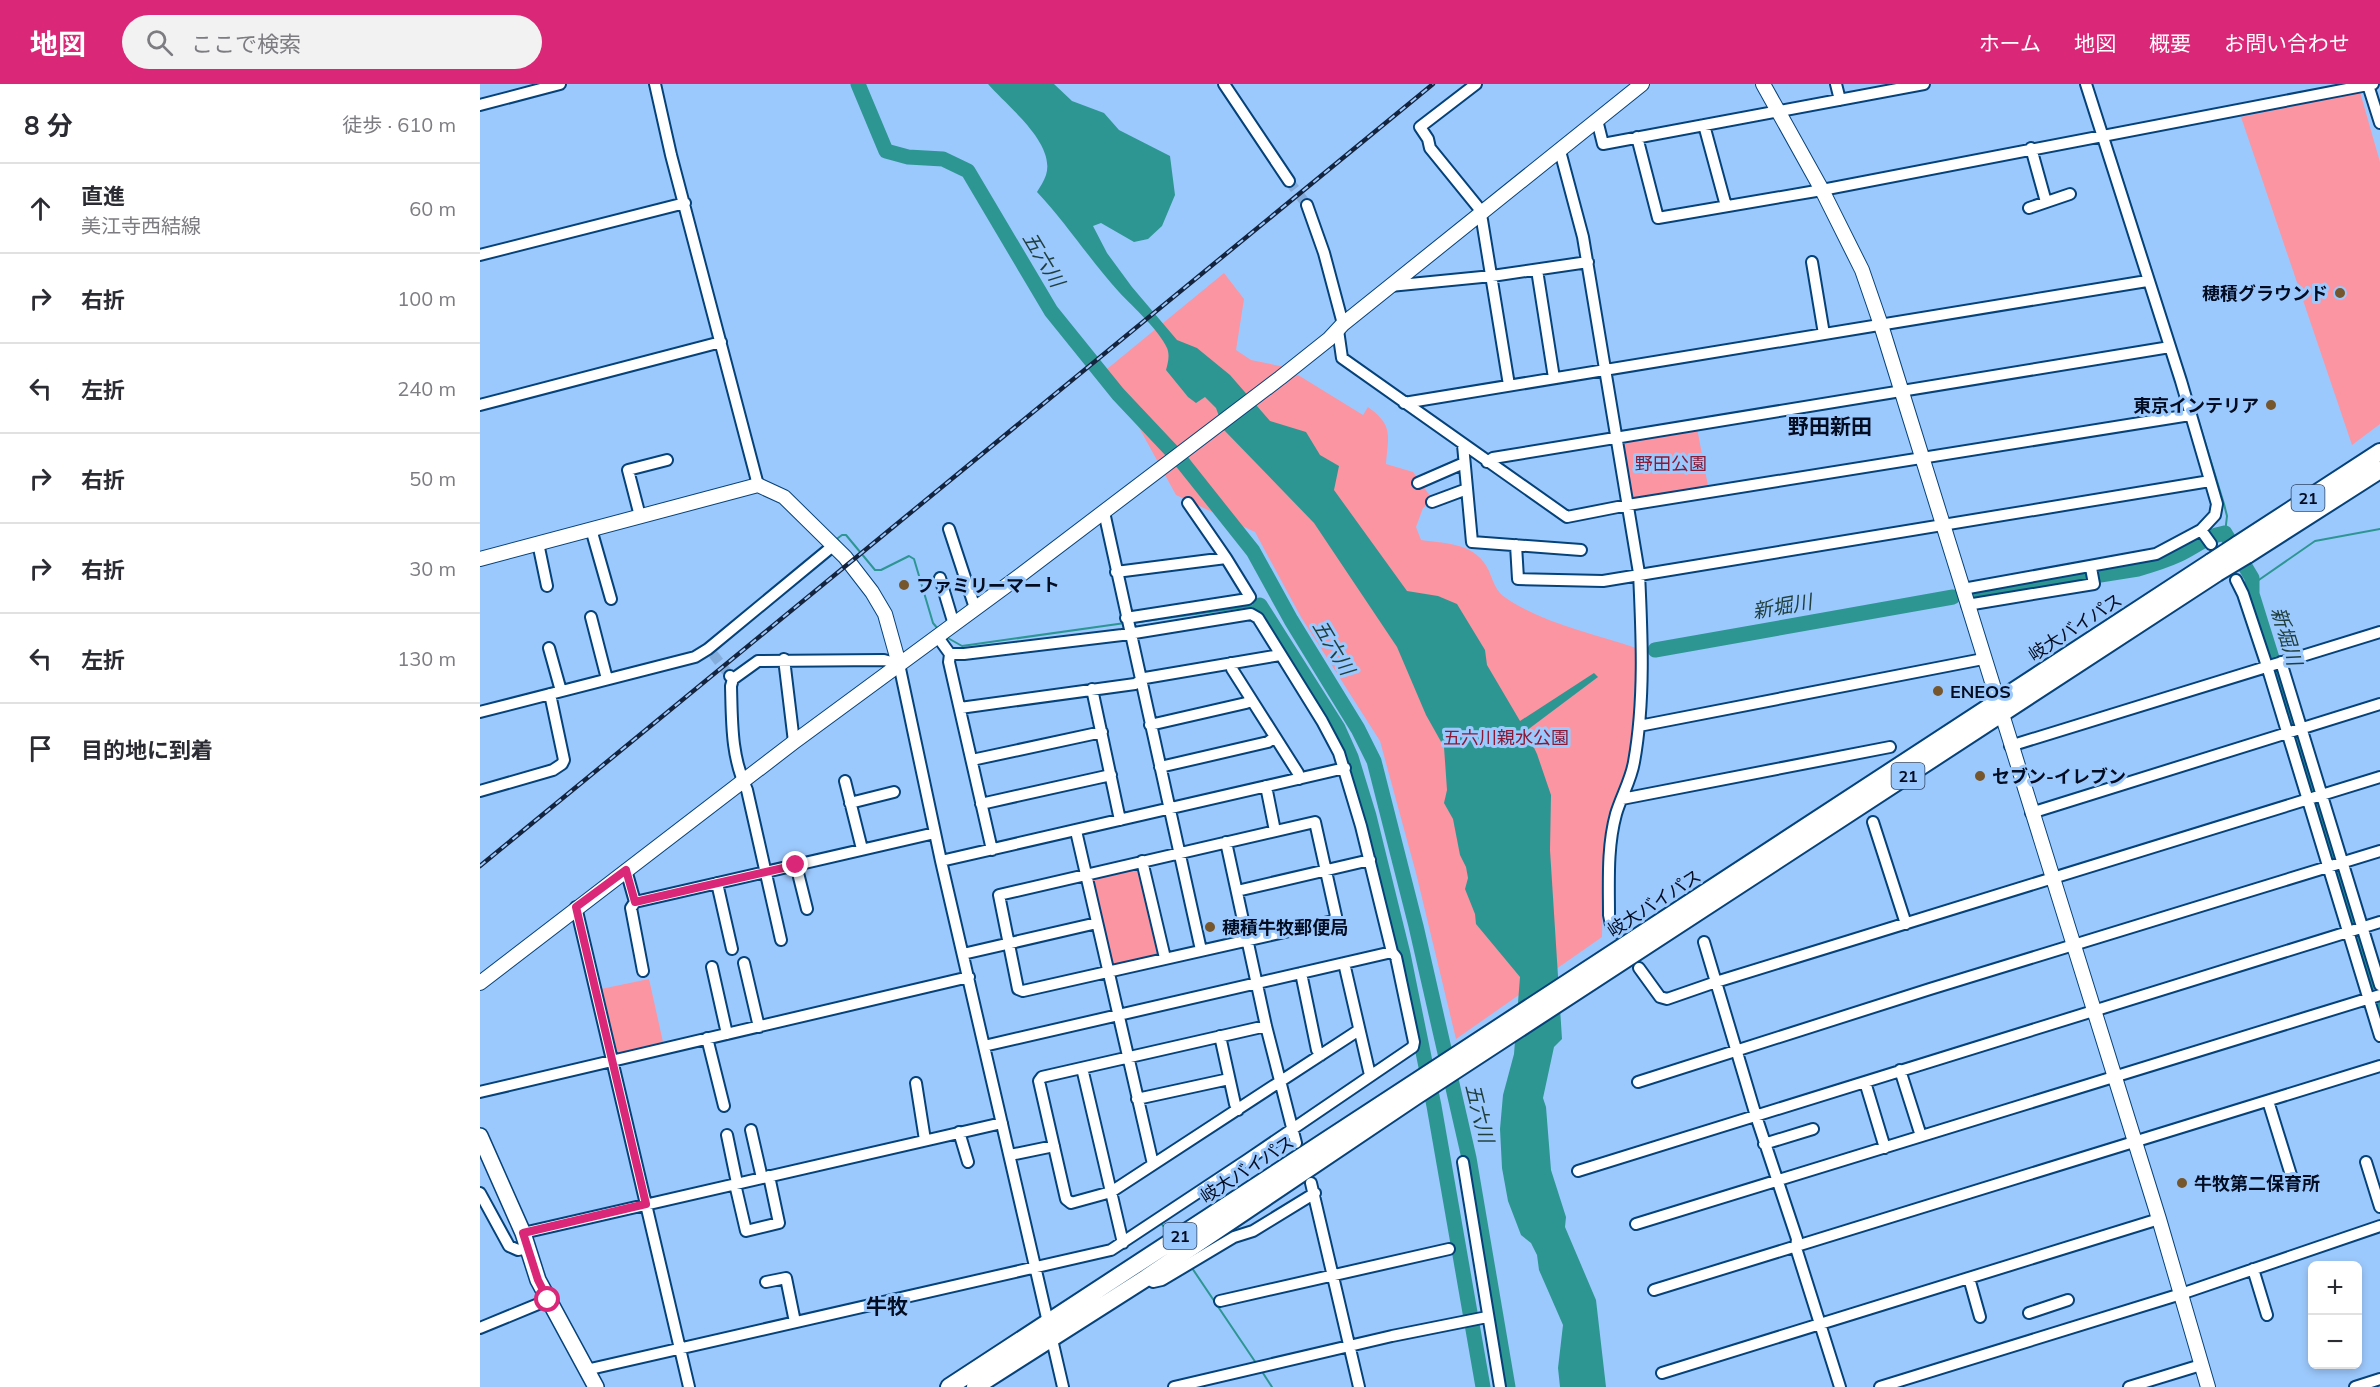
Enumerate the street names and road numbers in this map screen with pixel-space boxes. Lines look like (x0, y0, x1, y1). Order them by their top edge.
road number: 21 (2292, 485, 2324, 511)
street label: 岐大バイパス (2024, 588, 2126, 666)
road number: 21 (1892, 763, 1924, 789)
street label: 岐大バイパス (1603, 864, 1705, 942)
street label: 岐大バイパス (1196, 1130, 1298, 1208)
road number: 21 (1164, 1223, 1196, 1249)

